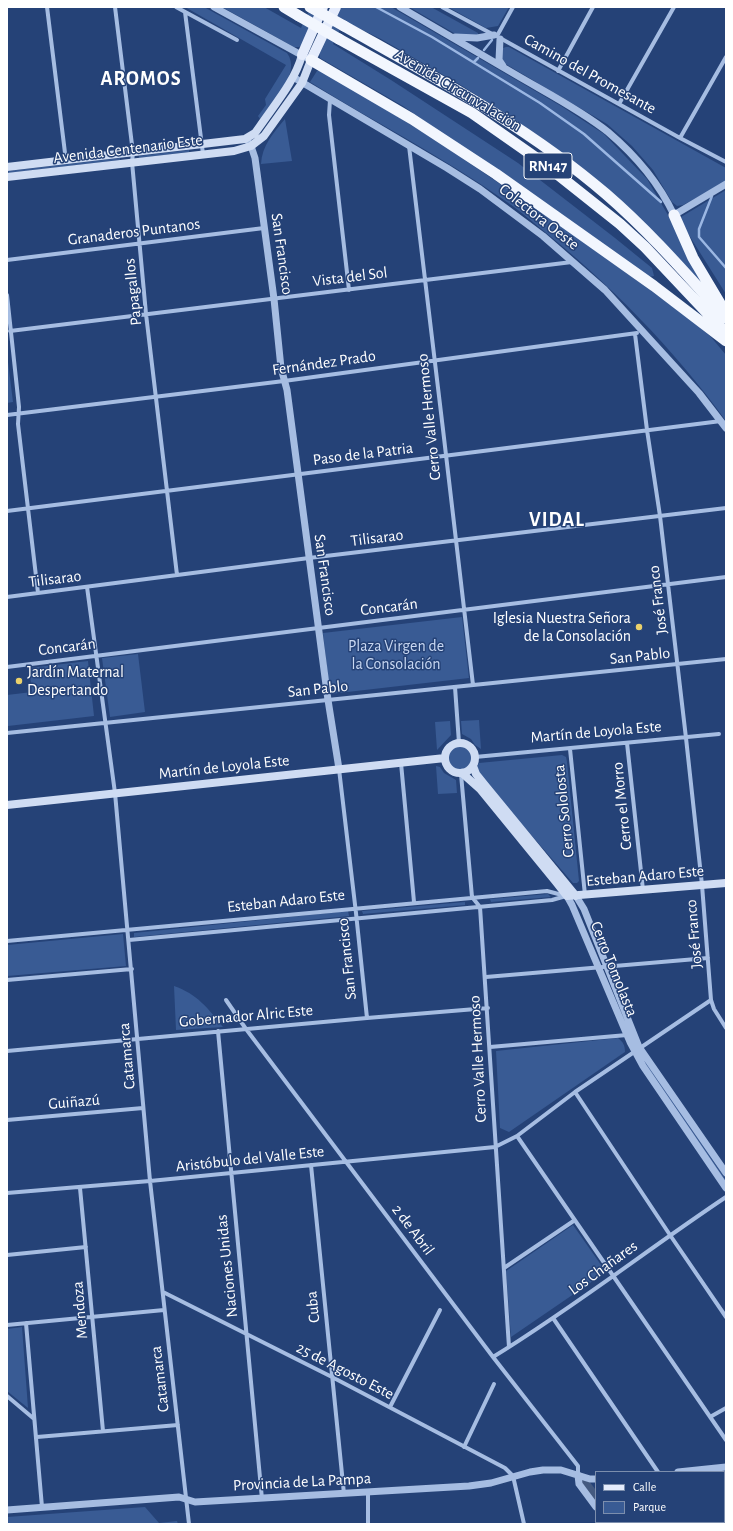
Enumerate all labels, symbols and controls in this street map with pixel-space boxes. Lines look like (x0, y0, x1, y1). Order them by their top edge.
street label: Camino del Promesante (521, 30, 659, 118)
street label: Avenida Circunvalación (391, 45, 525, 135)
district label: AROMOS (100, 67, 182, 91)
street label: Avenida Centenario Este (52, 130, 204, 168)
road number: RN147 (524, 153, 572, 179)
street label: Colectora Oeste (495, 180, 583, 254)
street label: San Francisco (267, 212, 297, 296)
street label: Granaderos Puntanos (67, 214, 201, 250)
street label: Papagallos (120, 257, 146, 327)
street label: Vista del Sol (311, 263, 389, 291)
street label: Fernández Prado (271, 346, 377, 380)
street label: Cerro Valle Hermoso (413, 353, 445, 481)
street label: Paso de la Patria (312, 438, 414, 470)
district label: VIDAL (529, 508, 585, 532)
street label: Tilisarao (350, 525, 404, 551)
street label: San Francisco (310, 533, 340, 617)
street label: José Franco (644, 564, 672, 636)
street label: Tilisarao (28, 566, 82, 592)
street label: Concarán (359, 594, 419, 620)
place label: Iglesia Nuestra Señora de la Consolación (493, 608, 631, 646)
marker: Iglesia Nuestra Señora de la Consolación (634, 622, 644, 632)
street label: Concarán (37, 634, 97, 660)
park label: Plaza Virgen de la Consolación (348, 636, 444, 674)
street label: San Pablo (609, 643, 671, 669)
place label: Jardín Maternal Despertando (27, 662, 124, 700)
marker: Jardín Maternal Despertando (14, 676, 24, 686)
street label: San Pablo (287, 676, 349, 702)
street label: Martín de Loyola Este (530, 717, 662, 747)
street label: Martín de Loyola Este (158, 751, 290, 783)
street label: Cerro el Morro (608, 761, 636, 851)
street label: Cerro Sololosta (550, 764, 578, 858)
street label: Esteban Adaro Este (585, 861, 705, 891)
street label: Esteban Adaro Este (226, 885, 346, 917)
street label: José Franco (681, 899, 707, 969)
street label: San Francisco (333, 917, 361, 1001)
street label: Cerro Tomolasta (586, 919, 642, 1019)
street label: Cerro Valle Hermoso (465, 995, 491, 1123)
street label: Gobernador Alric Este (178, 1001, 314, 1031)
street label: Catamarca (115, 1022, 139, 1090)
street label: Guiñazú (47, 1090, 101, 1114)
street label: Aristóbulo del Valle Este (175, 1142, 325, 1176)
street label: 2 de Abril (388, 1201, 438, 1259)
street label: Naciones Unidas (212, 1214, 242, 1318)
street label: Los Chañares (565, 1237, 641, 1299)
street label: Mendoza (68, 1280, 92, 1340)
street label: Cuba (302, 1290, 324, 1324)
street label: 25 de Agosto Este (293, 1338, 397, 1404)
street label: Catamarca (146, 1345, 174, 1413)
street label: Provincia de La Pampa (232, 1469, 372, 1495)
legend (595, 1471, 725, 1523)
text: Calle (633, 1481, 656, 1493)
text: Parque (633, 1501, 666, 1513)

